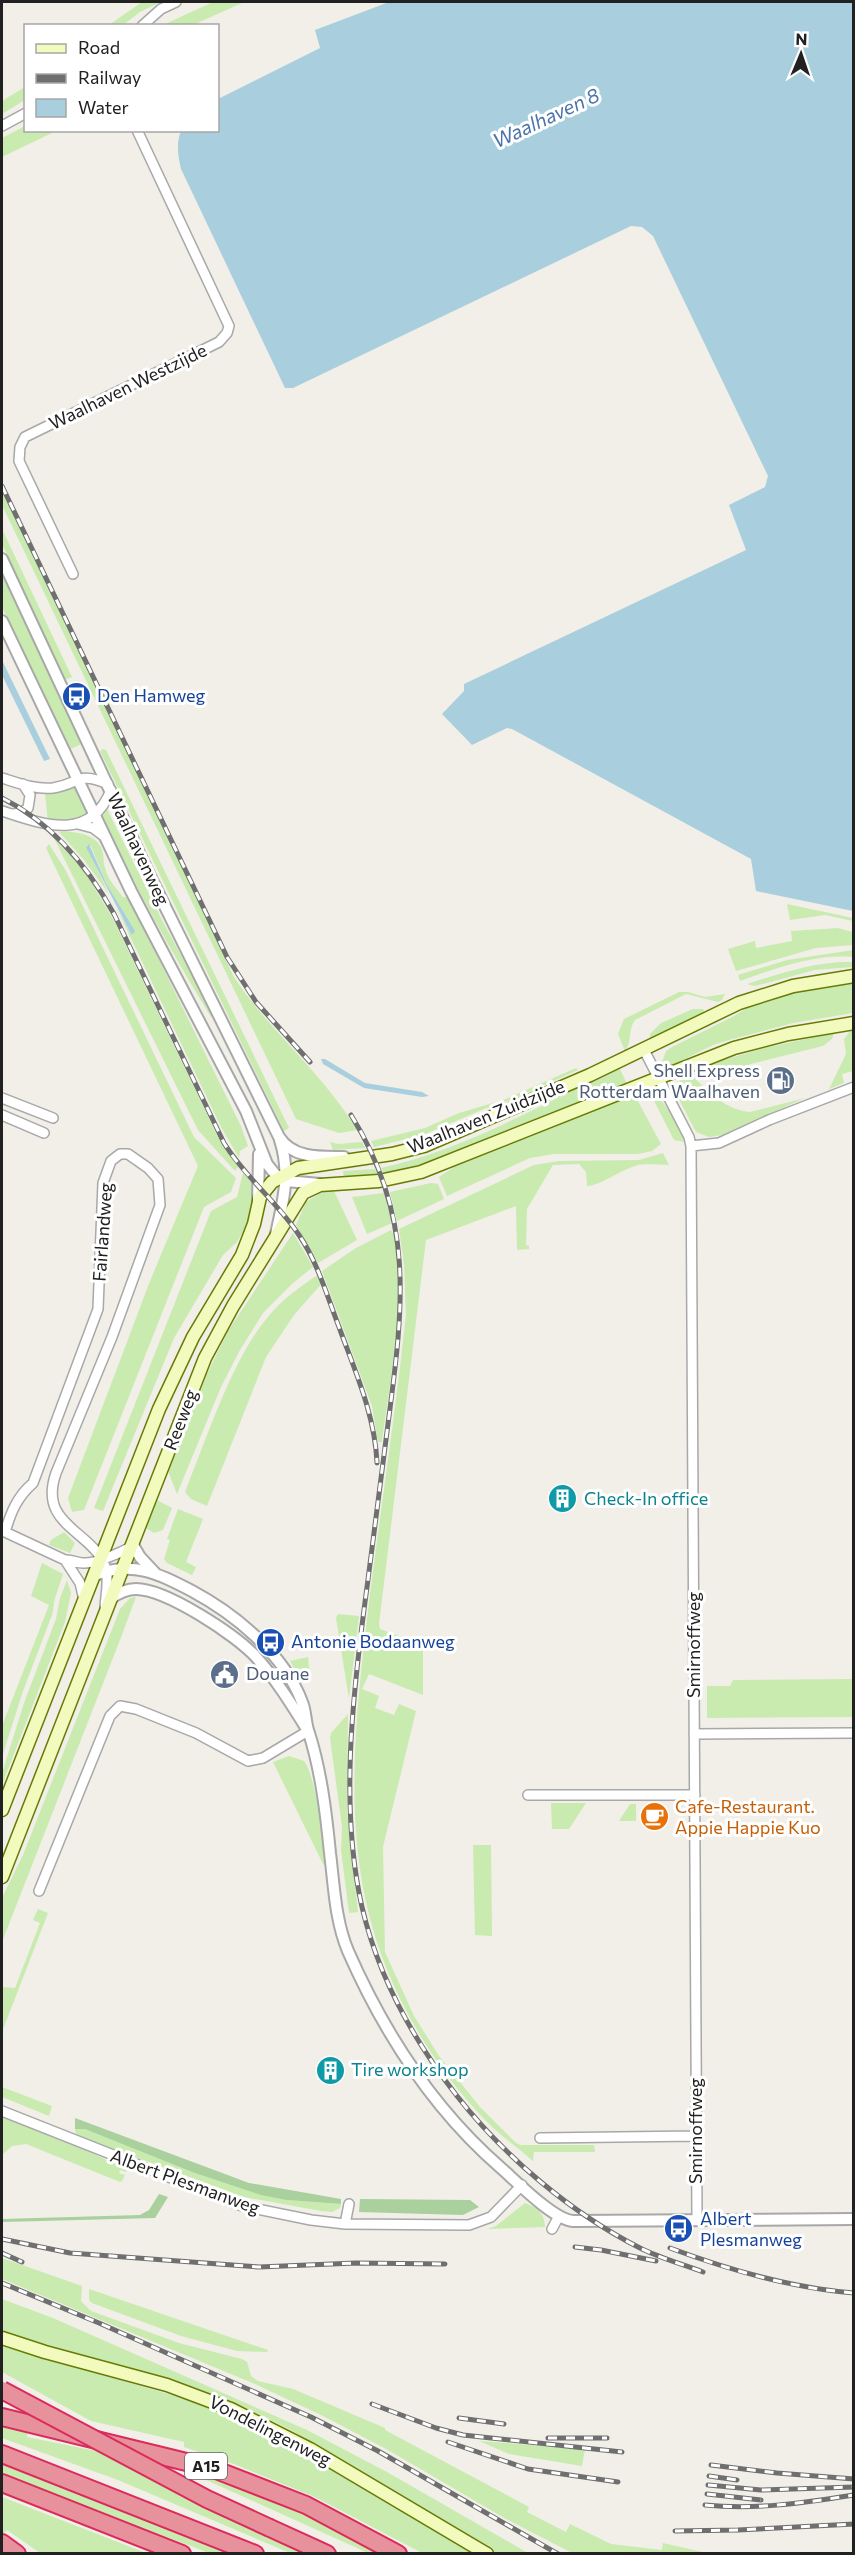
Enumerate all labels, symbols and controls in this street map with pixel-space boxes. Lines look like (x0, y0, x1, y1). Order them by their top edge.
legend (24, 24, 219, 132)
north arrow (771, 24, 831, 84)
text: N (795, 29, 808, 48)
text: Road (78, 36, 120, 58)
text: Railway (78, 66, 141, 88)
water label: Waalhaven 8 (488, 82, 603, 152)
text: Water (78, 96, 129, 118)
street label: Waalhaven Westzijde (45, 338, 210, 434)
bus stop icon: Den Hamweg (60, 680, 92, 712)
place label: Den Hamweg (97, 684, 206, 706)
street label: Waalhavenweg (103, 789, 175, 909)
place label: Shell Express Rotterdam Waalhaven (579, 1059, 760, 1102)
fuel station icon: Shell Express Rotterdam Waalhaven (765, 1065, 797, 1097)
street label: Waalhaven Zuidzijde (404, 1074, 568, 1158)
street label: Fairlandweg (88, 1181, 116, 1282)
street label: Reeweg (158, 1386, 202, 1453)
building icon: Check-In office (547, 1483, 579, 1515)
place label: Check-In office (584, 1487, 708, 1509)
street label: Smirnoffweg (682, 1592, 704, 1698)
bus stop icon: Antonie Bodaanweg (254, 1626, 286, 1658)
place label: Antonie Bodaanweg (291, 1630, 455, 1652)
public building icon: Douane (209, 1658, 241, 1690)
place label: Douane (246, 1662, 309, 1684)
place label: Cafe-Restaurant. Appie Happie Kuo (675, 1795, 821, 1838)
cafe icon: Cafe-Restaurant. Appie Happie Kuo (638, 1801, 670, 1833)
building icon: Tire workshop (314, 2054, 346, 2086)
place label: Tire workshop (351, 2058, 469, 2080)
street label: Smirnoffweg (684, 2078, 706, 2184)
street label: Albert Plesmanweg (108, 2144, 263, 2218)
place label: Albert Plesmanweg (700, 2207, 802, 2250)
bus stop icon: Albert Plesmanweg (663, 2213, 695, 2245)
street label: Vondelingenweg (206, 2390, 335, 2470)
road number: A15 (185, 2453, 227, 2479)

